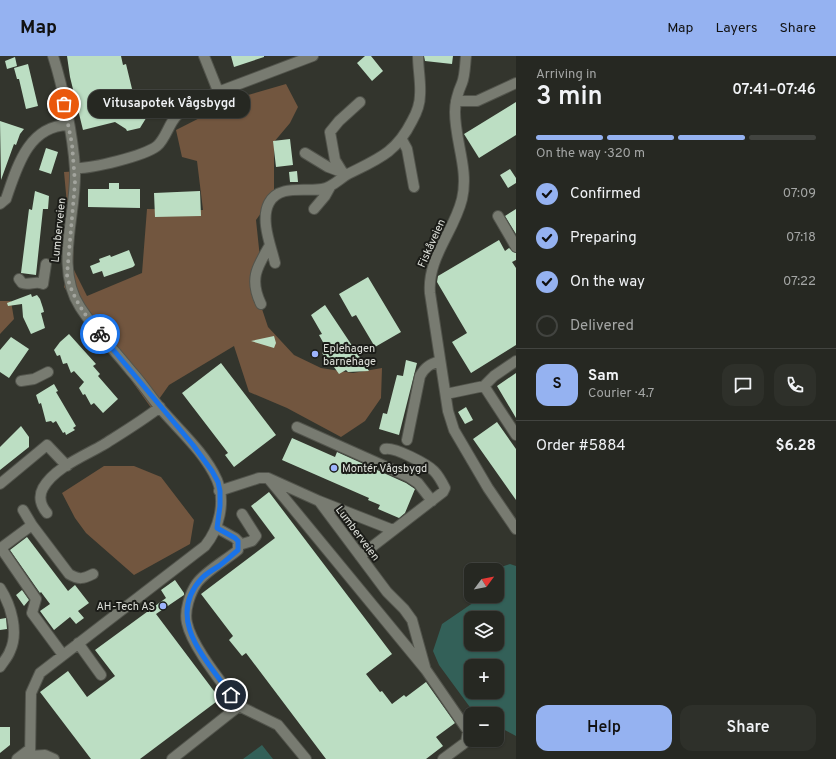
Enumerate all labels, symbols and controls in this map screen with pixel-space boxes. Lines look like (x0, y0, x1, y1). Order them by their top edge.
text: Map (20, 16, 57, 40)
text: Map (667, 20, 693, 37)
text: Layers (715, 20, 757, 37)
text: Share (779, 20, 816, 37)
text: Arriving in (536, 67, 597, 83)
text: 3 min (536, 81, 603, 114)
text: 07:41–07:46 (732, 81, 816, 100)
pin (47, 87, 81, 121)
callout: Vitusapotek Vågsbygd (88, 90, 250, 118)
icon: bag (53, 93, 75, 115)
text: Vitusapotek Vågsbygd (102, 96, 236, 112)
text: On the way · 320 m (536, 146, 645, 162)
icon: check (536, 183, 558, 205)
text: Confirmed (570, 185, 641, 204)
text: 07:09 (783, 186, 816, 202)
street label: Lumberveien (49, 197, 69, 263)
street label: Fiskåveien (415, 217, 449, 270)
icon: check (536, 227, 558, 249)
text: Preparing (570, 229, 637, 248)
text: 07:18 (786, 230, 816, 246)
icon: check (536, 271, 558, 293)
text: On the way (570, 273, 645, 292)
text: 07:22 (783, 274, 816, 290)
courier (80, 314, 120, 354)
text: Delivered (570, 317, 634, 336)
icon: bike (89, 323, 111, 345)
place label: Eplehagen barnehage (323, 342, 376, 369)
marker: Eplehagen barnehage (310, 349, 320, 359)
button: chat (722, 364, 764, 406)
button: phone (774, 364, 816, 406)
text: Sam (588, 367, 619, 386)
text: S (552, 375, 562, 394)
text: Courier · 4.7 (588, 386, 654, 402)
text: Order #5884 (536, 437, 626, 456)
text: $6.28 (775, 437, 816, 456)
place label: Montér Vågsbygd (342, 462, 427, 476)
marker: Montér Vågsbygd (329, 463, 339, 473)
street label: Lumberveien (332, 503, 382, 564)
north arrow (464, 563, 504, 603)
map controls (464, 563, 504, 747)
place label: AH-Tech AS (97, 600, 155, 614)
marker: AH-Tech AS (158, 601, 168, 611)
button: layers (464, 611, 504, 651)
button: + (464, 659, 504, 699)
pin (214, 678, 248, 712)
icon: home (220, 684, 242, 706)
button: Help (536, 705, 672, 751)
button: Share (680, 705, 816, 751)
button: − (464, 707, 504, 747)

